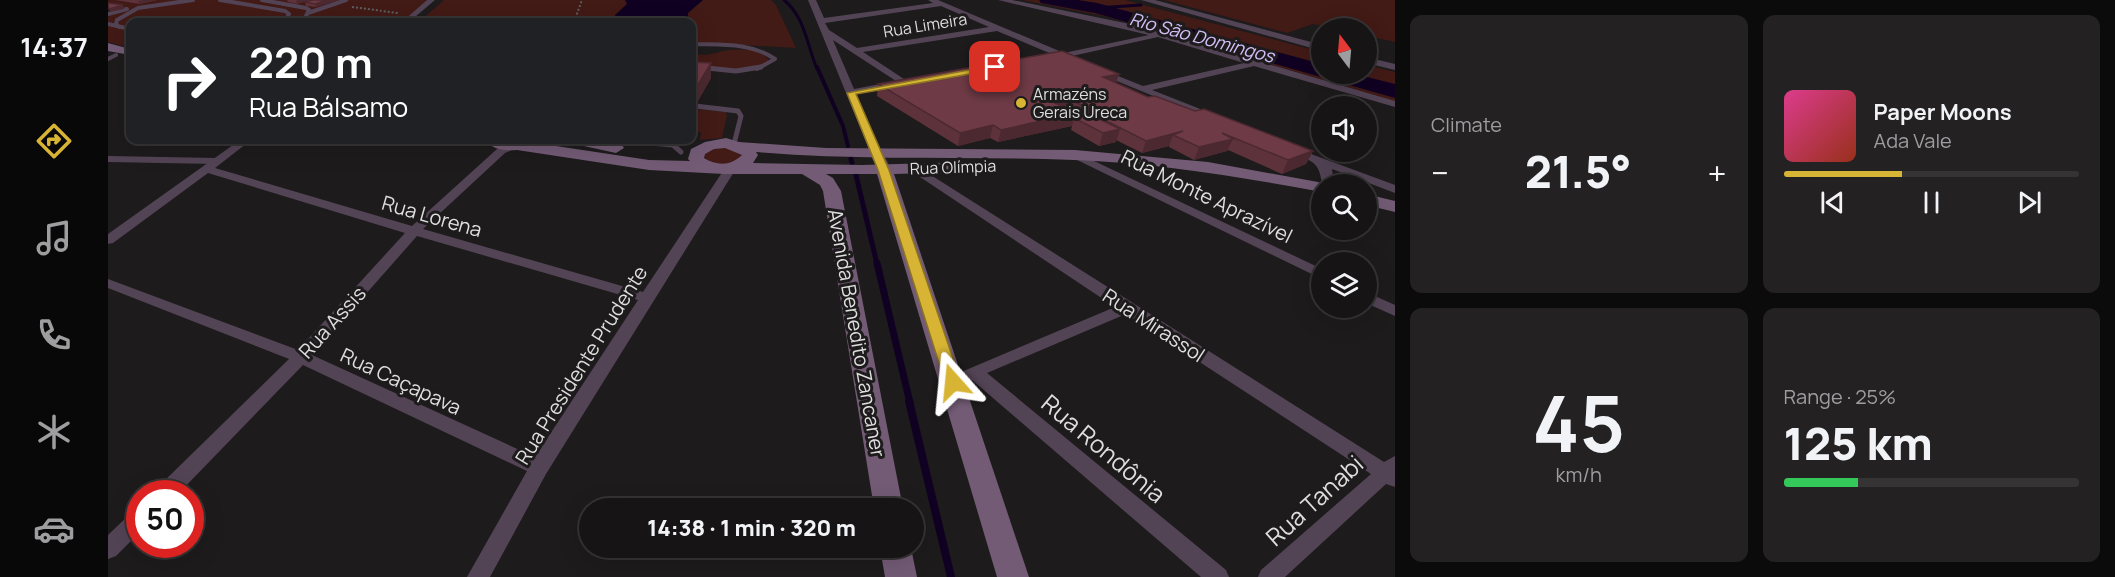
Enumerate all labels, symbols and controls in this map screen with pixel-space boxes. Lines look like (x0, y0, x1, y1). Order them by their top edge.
water label: Rio São Domingos (1127, 6, 1278, 68)
street label: Rua Limeira (882, 8, 968, 42)
north arrow (1311, 18, 1377, 84)
map controls (1311, 18, 1377, 318)
text: 14:37 (20, 28, 88, 65)
text: 220 m (249, 33, 373, 91)
pin (969, 41, 1020, 92)
icon: right (150, 42, 228, 120)
icon: arrive (978, 50, 1011, 83)
place label: Armazéns Gerais Ureca (1033, 83, 1127, 123)
text: Rua Bálsamo (249, 88, 408, 125)
marker: Armazéns Gerais Ureca (1014, 96, 1028, 110)
button: sound (1311, 96, 1377, 162)
text: Paper Moons (1874, 97, 2012, 127)
text: Climate (1431, 111, 1502, 138)
icon: directions (33, 120, 75, 162)
text: Ada Vale (1874, 127, 1952, 154)
text: 21.5° (1525, 140, 1632, 202)
street label: Rua Monte Aprazível (1117, 143, 1297, 249)
text: − (1431, 150, 1449, 195)
text: + (1707, 150, 1726, 195)
street label: Rua Olímpia (909, 154, 997, 180)
button: search (1311, 174, 1377, 240)
icon: previous (1816, 186, 1849, 219)
icon: pause (1915, 186, 1948, 219)
icon: next (2013, 186, 2046, 219)
street label: Rua Lorena (379, 189, 485, 243)
street label: Avenida Benedito Zancaner (822, 207, 892, 459)
icon: music (33, 217, 75, 259)
button: layers (1311, 252, 1377, 318)
street label: Rua Presidente Prudente (509, 261, 653, 469)
street label: Rua Assis (292, 280, 372, 364)
street label: Rua Mirassol (1098, 282, 1210, 368)
icon: phone (33, 314, 75, 356)
street label: Rua Caçapava (336, 341, 466, 421)
position arrow (921, 350, 985, 414)
text: 45 (1532, 369, 1625, 475)
text: Range · 25% (1784, 383, 1896, 410)
street label: Rua Rondônia (1035, 386, 1173, 510)
icon: climate (33, 411, 75, 453)
text: 125 km (1784, 412, 1933, 474)
street label: Rua Tanabi (1258, 447, 1370, 553)
text: km/h (1555, 461, 1602, 488)
speed limit sign: 50 (126, 480, 204, 558)
icon: car (33, 508, 75, 550)
text: 14:38 · 1 min · 320 m (647, 513, 856, 543)

